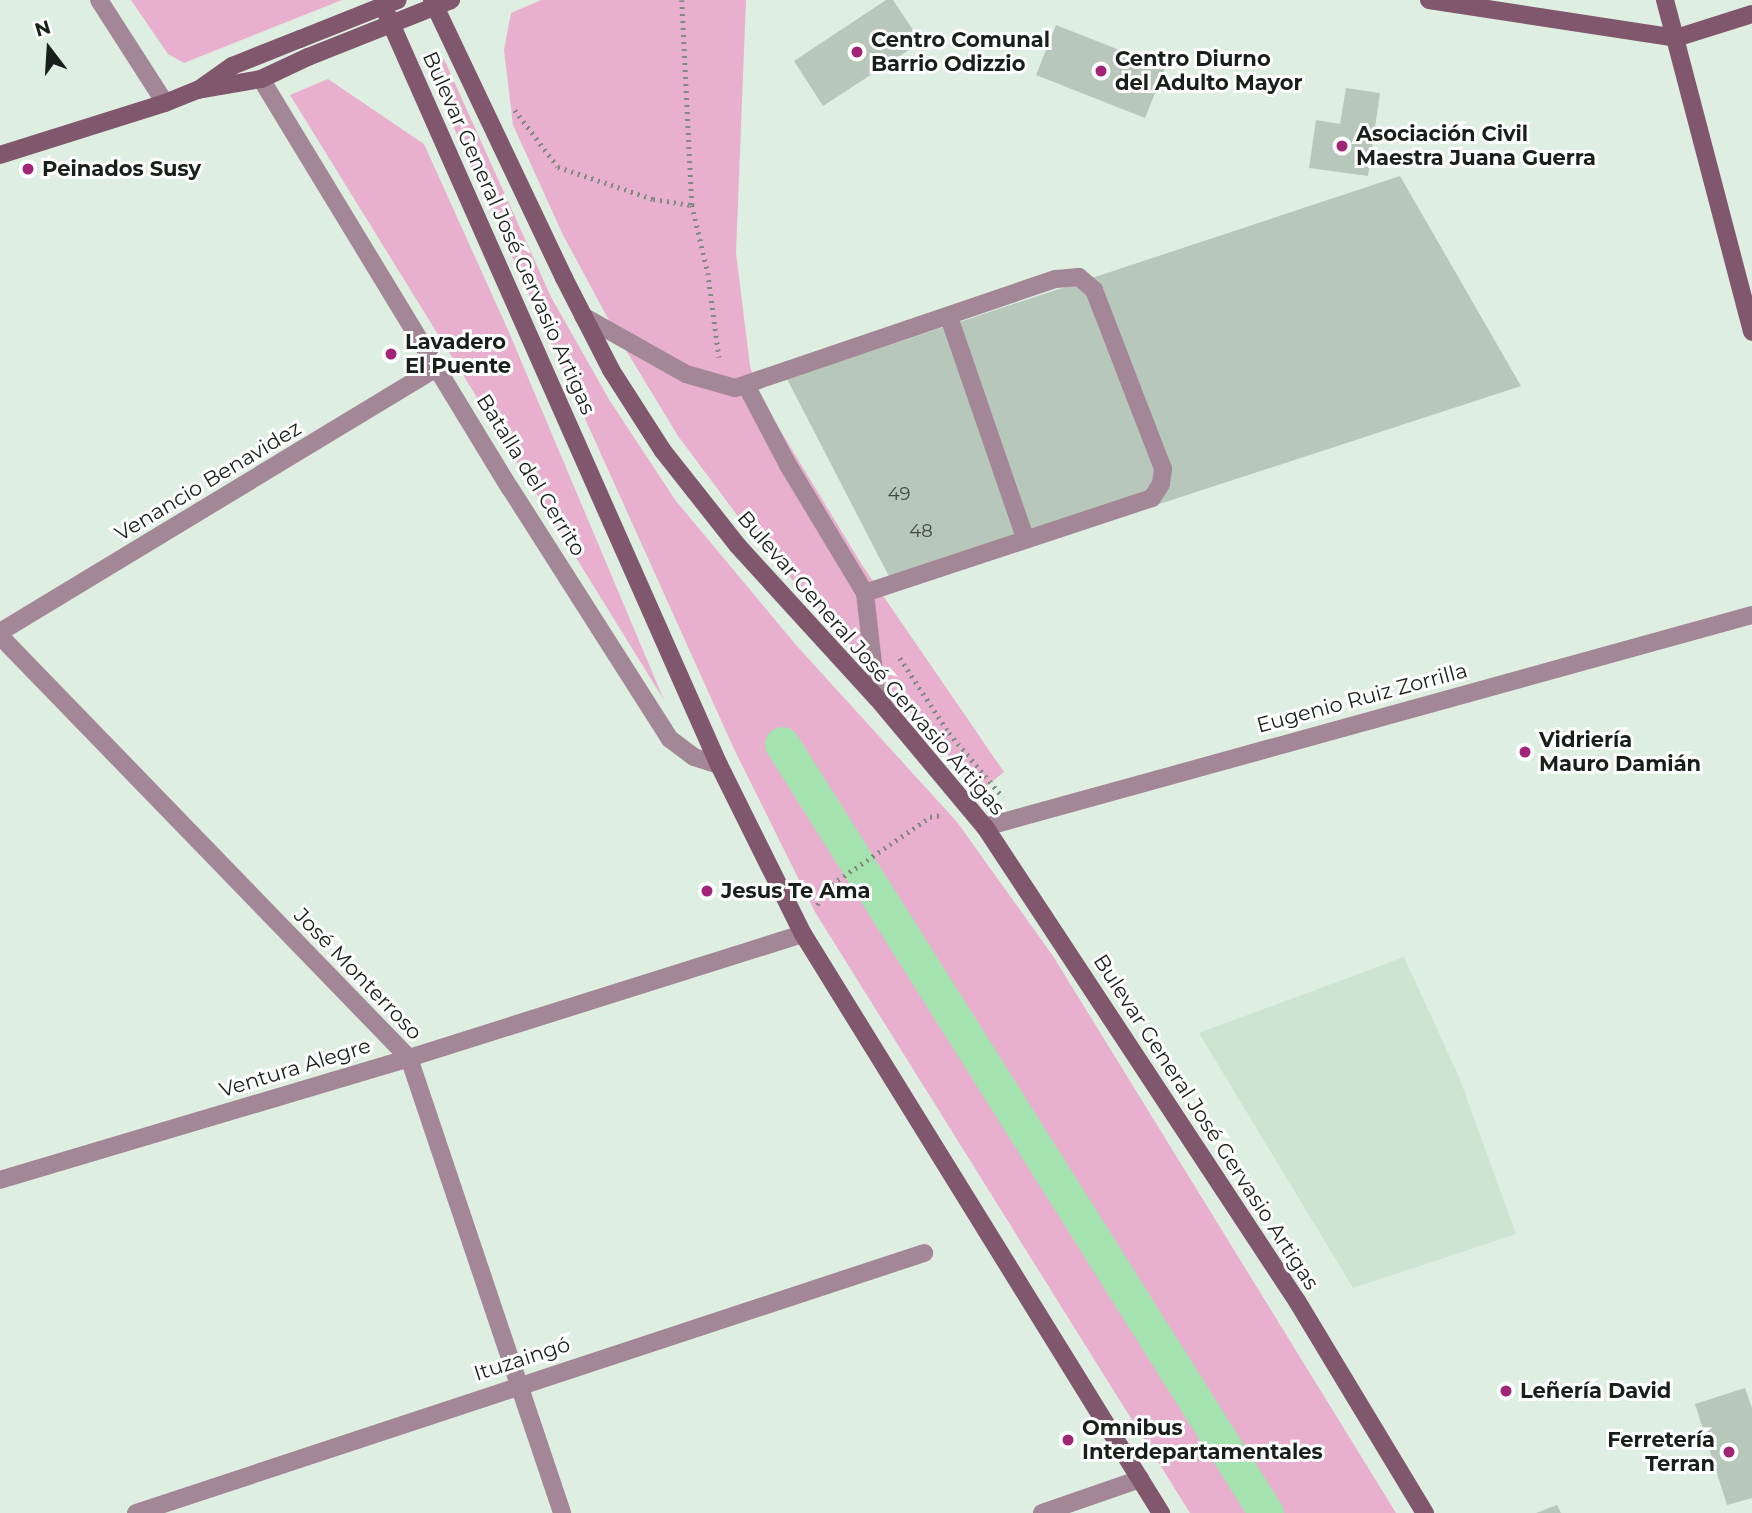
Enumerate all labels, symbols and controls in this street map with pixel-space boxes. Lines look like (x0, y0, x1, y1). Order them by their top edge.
north arrow (14, 14, 84, 84)
text: N (32, 15, 53, 42)
place label: Centro Comunal Barrio Odizzio (871, 27, 1050, 77)
marker: Centro Comunal Barrio Odizzio (849, 44, 865, 60)
place label: Centro Diurno del Adulto Mayor (1115, 46, 1303, 96)
street label: Bulevar General José Gervasio Artigas (417, 47, 601, 419)
marker: Centro Diurno del Adulto Mayor (1093, 63, 1109, 79)
place label: Asociación Civil Maestra Juana Guerra (1356, 121, 1596, 171)
marker: Asociación Civil Maestra Juana Guerra (1334, 138, 1350, 154)
place label: Peinados Susy (42, 156, 201, 182)
marker: Peinados Susy (20, 161, 36, 177)
place label: Lavadero El Puente (405, 329, 511, 379)
marker: Lavadero El Puente (383, 346, 399, 362)
street label: Batalla del Cerrito (471, 389, 591, 561)
street label: Venancio Benavidez (110, 415, 306, 547)
house number: 49 (888, 483, 910, 505)
street label: Bulevar General José Gervasio Artigas (732, 506, 1010, 820)
house number: 48 (909, 520, 933, 542)
street label: Eugenio Ruiz Zorrilla (1254, 658, 1470, 738)
place label: Vidriería Mauro Damián (1539, 727, 1701, 777)
marker: Vidriería Mauro Damián (1517, 744, 1533, 760)
place label: Jesus Te Ama (721, 878, 870, 904)
marker: Jesus Te Ama (699, 883, 715, 899)
street label: José Monterroso (289, 903, 427, 1045)
street label: Bulevar General José Gervasio Artigas (1088, 950, 1324, 1294)
street label: Ventura Alegre (216, 1033, 374, 1103)
street label: Ituzaingó (471, 1332, 573, 1386)
place label: Leñería David (1520, 1378, 1671, 1404)
marker: Leñería David (1498, 1383, 1514, 1399)
place label: Omnibus Interdepartamentales (1082, 1415, 1323, 1465)
place label: Ferretería Terran (1607, 1427, 1715, 1477)
marker: Omnibus Interdepartamentales (1060, 1432, 1076, 1448)
marker: Ferretería Terran (1721, 1444, 1737, 1460)

